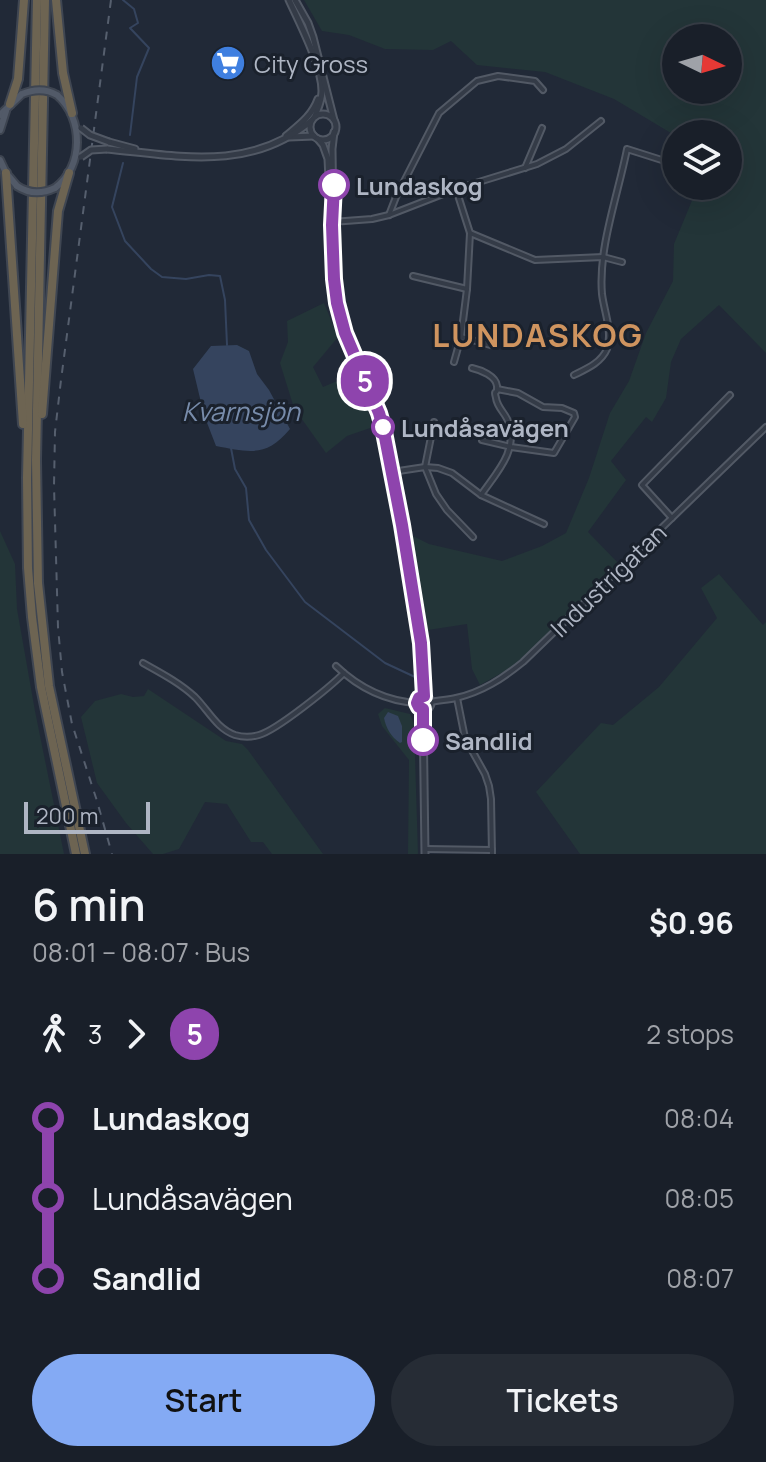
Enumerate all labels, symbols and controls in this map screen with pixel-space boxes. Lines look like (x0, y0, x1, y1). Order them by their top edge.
north arrow (662, 24, 742, 104)
map controls (662, 24, 742, 200)
supermarket icon: City Gross (209, 44, 247, 82)
place label: City Gross (254, 47, 368, 80)
button: layers (662, 120, 742, 200)
place label: Lundaskog (356, 169, 483, 202)
marker: Lundaskog (319, 170, 349, 200)
district label: LUNDASKOG (432, 313, 644, 357)
line badge: 5 (339, 355, 391, 407)
text: 5 (357, 362, 373, 400)
water label: Kvarnsjön (182, 393, 302, 429)
place label: Lundåsavägen (401, 411, 569, 444)
marker: Lundåsavägen (372, 416, 394, 438)
street label: Industrigatan (543, 516, 673, 644)
place label: Sandlid (445, 724, 533, 757)
marker: Sandlid (408, 725, 438, 755)
scale bar (24, 798, 150, 834)
text: 200 m (36, 801, 98, 831)
text: 6 min (32, 874, 146, 934)
text: $0.96 (649, 902, 734, 943)
text: 08:01 – 08:07 · Bus (32, 934, 250, 970)
icon: walk (32, 1012, 76, 1056)
icon: forward (114, 1012, 158, 1056)
text: 5 (186, 1015, 203, 1053)
text: 3 (88, 1016, 102, 1052)
text: 2 stops (646, 1016, 734, 1052)
text: Lundaskog (92, 1098, 250, 1139)
text: 08:04 (664, 1100, 734, 1136)
text: Lundåsavägen (92, 1178, 293, 1219)
text: 08:05 (664, 1180, 734, 1216)
text: Sandlid (92, 1258, 201, 1299)
text: 08:07 (666, 1260, 734, 1296)
button: Start (32, 1354, 375, 1446)
button: Tickets (391, 1354, 734, 1446)

